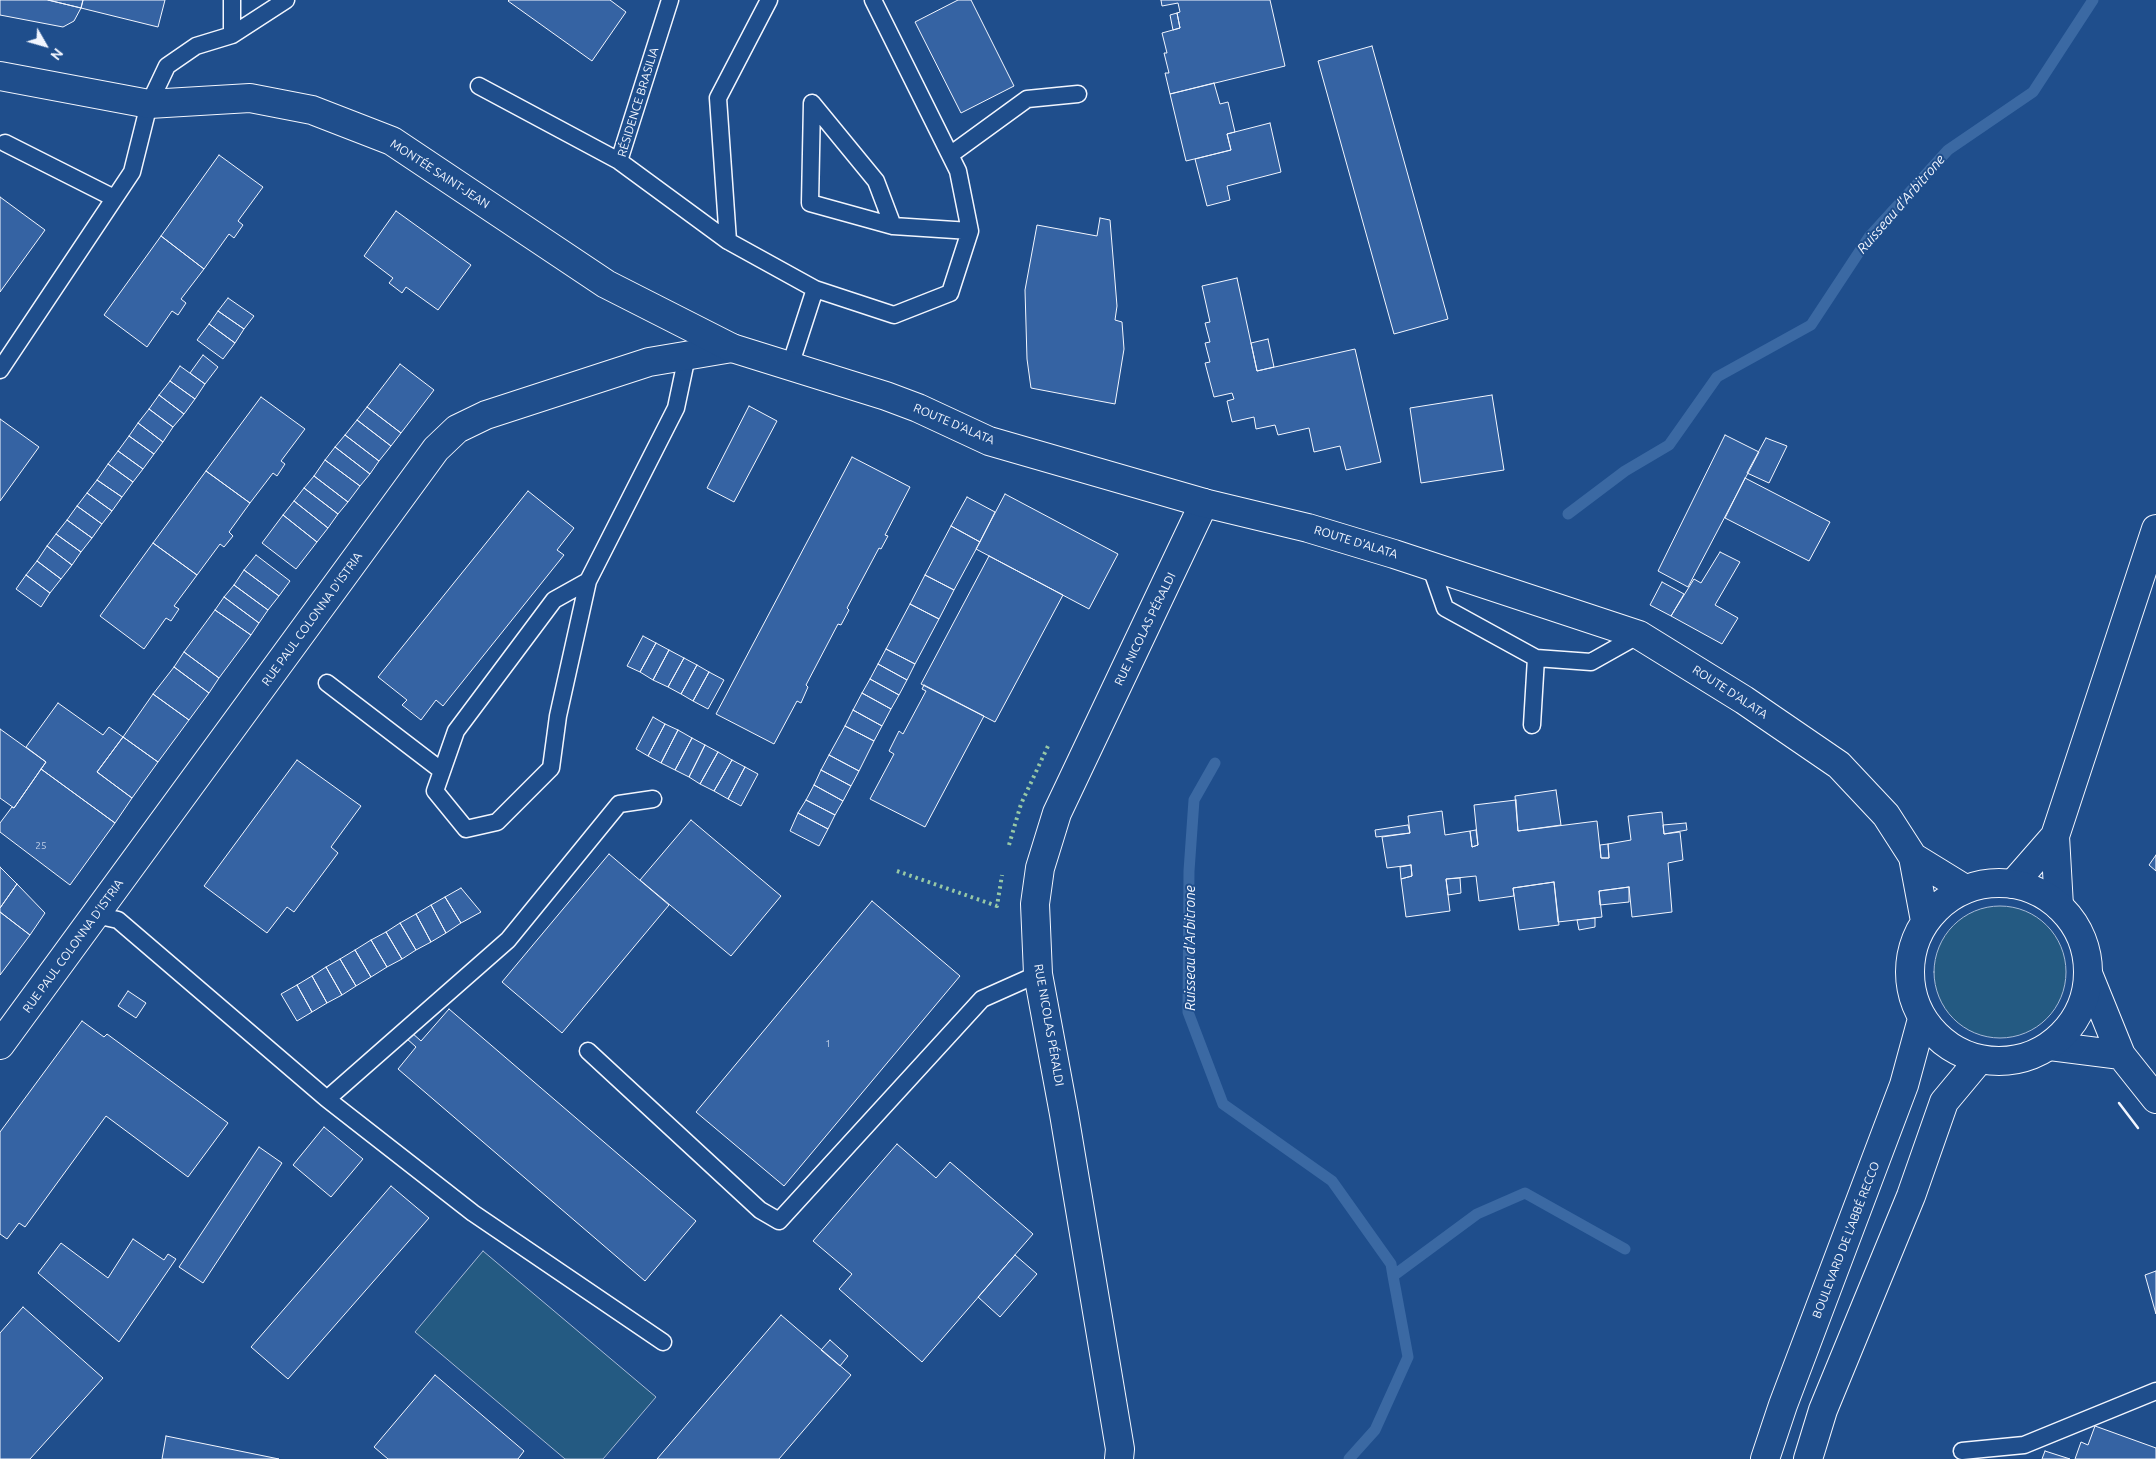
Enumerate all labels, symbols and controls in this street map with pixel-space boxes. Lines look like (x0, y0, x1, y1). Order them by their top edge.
north arrow (20, 20, 70, 70)
text: N (47, 45, 66, 63)
street label: RÉSIDENCE BRASILIA (614, 45, 662, 159)
street label: MONTÉE SAINT-JEAN (388, 136, 492, 212)
water label: Ruisseau d'Arbitrone (1853, 151, 1949, 257)
street label: ROUTE D'ALATA (911, 400, 997, 448)
street label: ROUTE D'ALATA (1312, 522, 1400, 562)
street label: RUE PAUL COLONNA D'ISTRIA (259, 549, 365, 689)
street label: RUE NICOLAS PÉRALDI (1111, 570, 1179, 688)
street label: ROUTE D'ALATA (1690, 662, 1770, 722)
house number: 25 (35, 840, 47, 852)
street label: RUE PAUL COLONNA D'ISTRIA (20, 876, 126, 1016)
water label: Ruisseau d'Arbitrone (1182, 885, 1198, 1011)
street label: RUE NICOLAS PÉRALDI (1031, 963, 1067, 1087)
house number: 1 (825, 1038, 831, 1050)
street label: BOULEVARD DE L'ABBÉ RECCO (1809, 1160, 1883, 1320)

